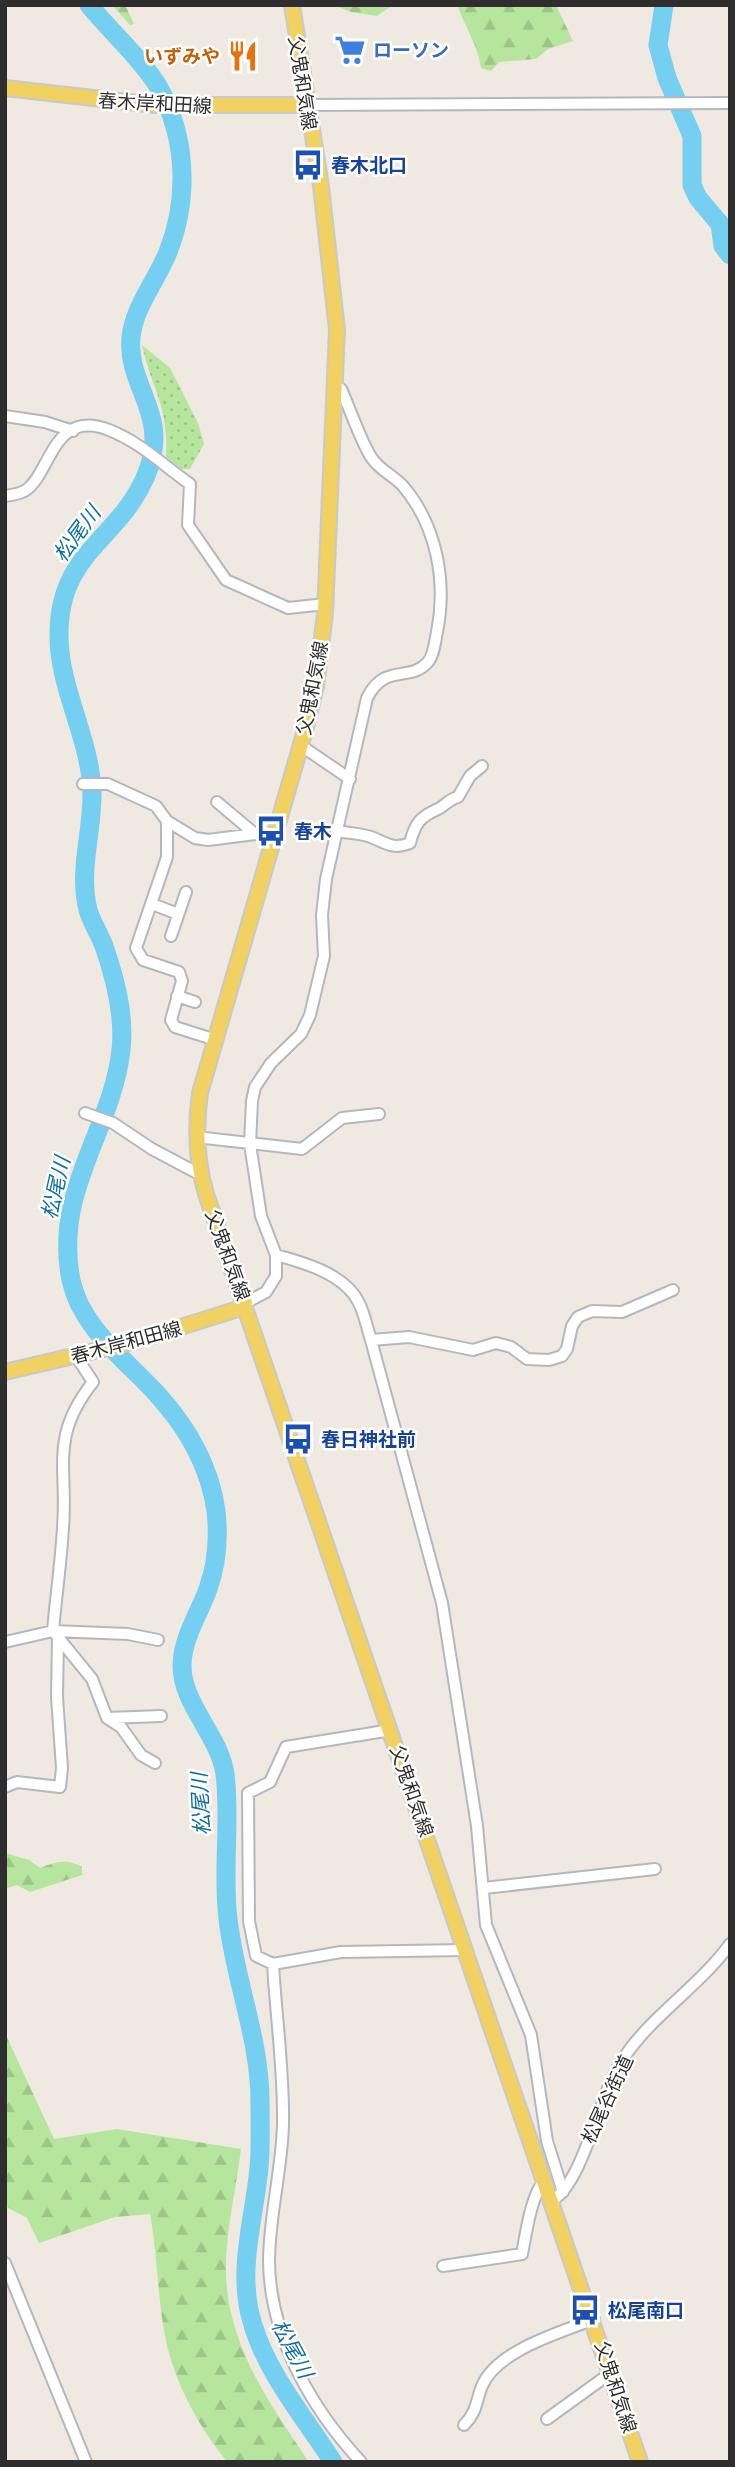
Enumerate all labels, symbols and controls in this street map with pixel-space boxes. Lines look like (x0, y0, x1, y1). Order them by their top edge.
supermarket icon: ローソン (333, 33, 367, 67)
street label: 父鬼和気線 (285, 34, 322, 132)
place label: ローソン (373, 38, 449, 61)
restaurant icon: いずみや (226, 39, 260, 73)
place label: いずみや (144, 44, 220, 67)
street label: 春木岸和田線 (97, 88, 213, 117)
bus stop icon: 春木北口 (291, 148, 325, 182)
place label: 春木北口 (331, 153, 407, 176)
water label: 松尾川 (47, 499, 106, 566)
street label: 父鬼和気線 (291, 639, 332, 737)
bus stop icon: 春木 (254, 814, 288, 848)
place label: 春木 (294, 819, 332, 842)
water label: 松尾川 (35, 1152, 74, 1221)
street label: 父鬼和気線 (201, 1206, 256, 1303)
street label: 春木岸和田線 (68, 1316, 184, 1367)
bus stop icon: 春日神社前 (281, 1422, 315, 1456)
place label: 春日神社前 (321, 1427, 416, 1450)
street label: 父鬼和気線 (386, 1742, 439, 1840)
water label: 松尾川 (185, 1770, 214, 1836)
street label: 松尾谷街道 (576, 2051, 637, 2147)
bus stop icon: 松尾南口 (568, 2293, 602, 2327)
place label: 松尾南口 (608, 2298, 684, 2321)
water label: 松尾川 (267, 2315, 320, 2384)
street label: 父鬼和気線 (591, 2338, 642, 2436)

